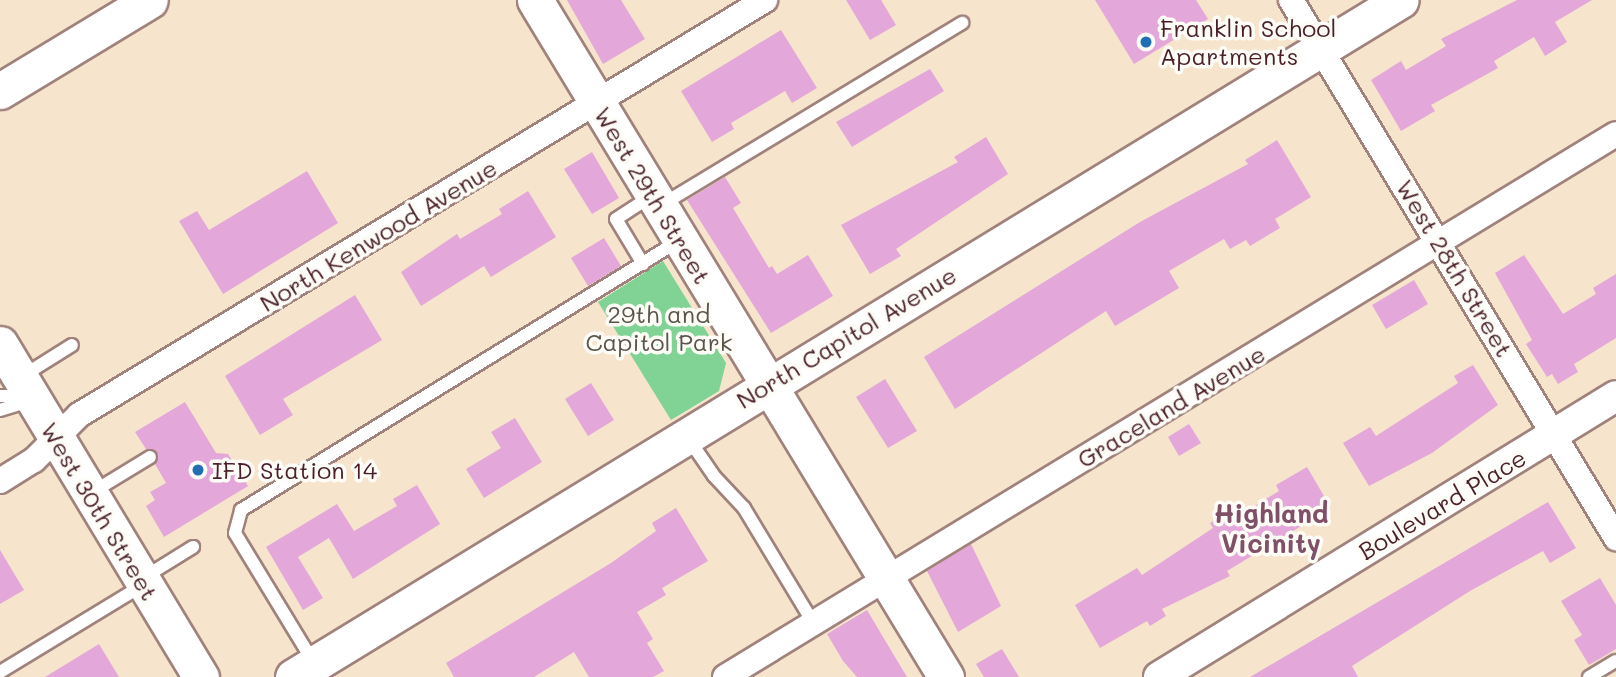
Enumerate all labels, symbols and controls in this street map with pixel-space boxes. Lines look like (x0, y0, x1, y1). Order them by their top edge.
place label: Franklin School Apartments (1160, 14, 1336, 70)
marker: Franklin School Apartments (1138, 34, 1154, 50)
street label: West 29th Street (589, 101, 717, 289)
street label: North Kenwood Avenue (254, 153, 502, 317)
street label: West 28th Street (1391, 174, 1519, 362)
street label: North Capitol Avenue (731, 260, 961, 414)
park label: 29th and Capitol Park (585, 300, 733, 356)
street label: Graceland Avenue (1072, 339, 1270, 473)
street label: West 30th Street (35, 417, 165, 605)
street label: Boulevard Place (1353, 443, 1531, 565)
place label: IFD Station 14 (212, 456, 377, 484)
marker: IFD Station 14 (190, 462, 206, 478)
district label: Highland Vicinity (1214, 498, 1328, 560)

